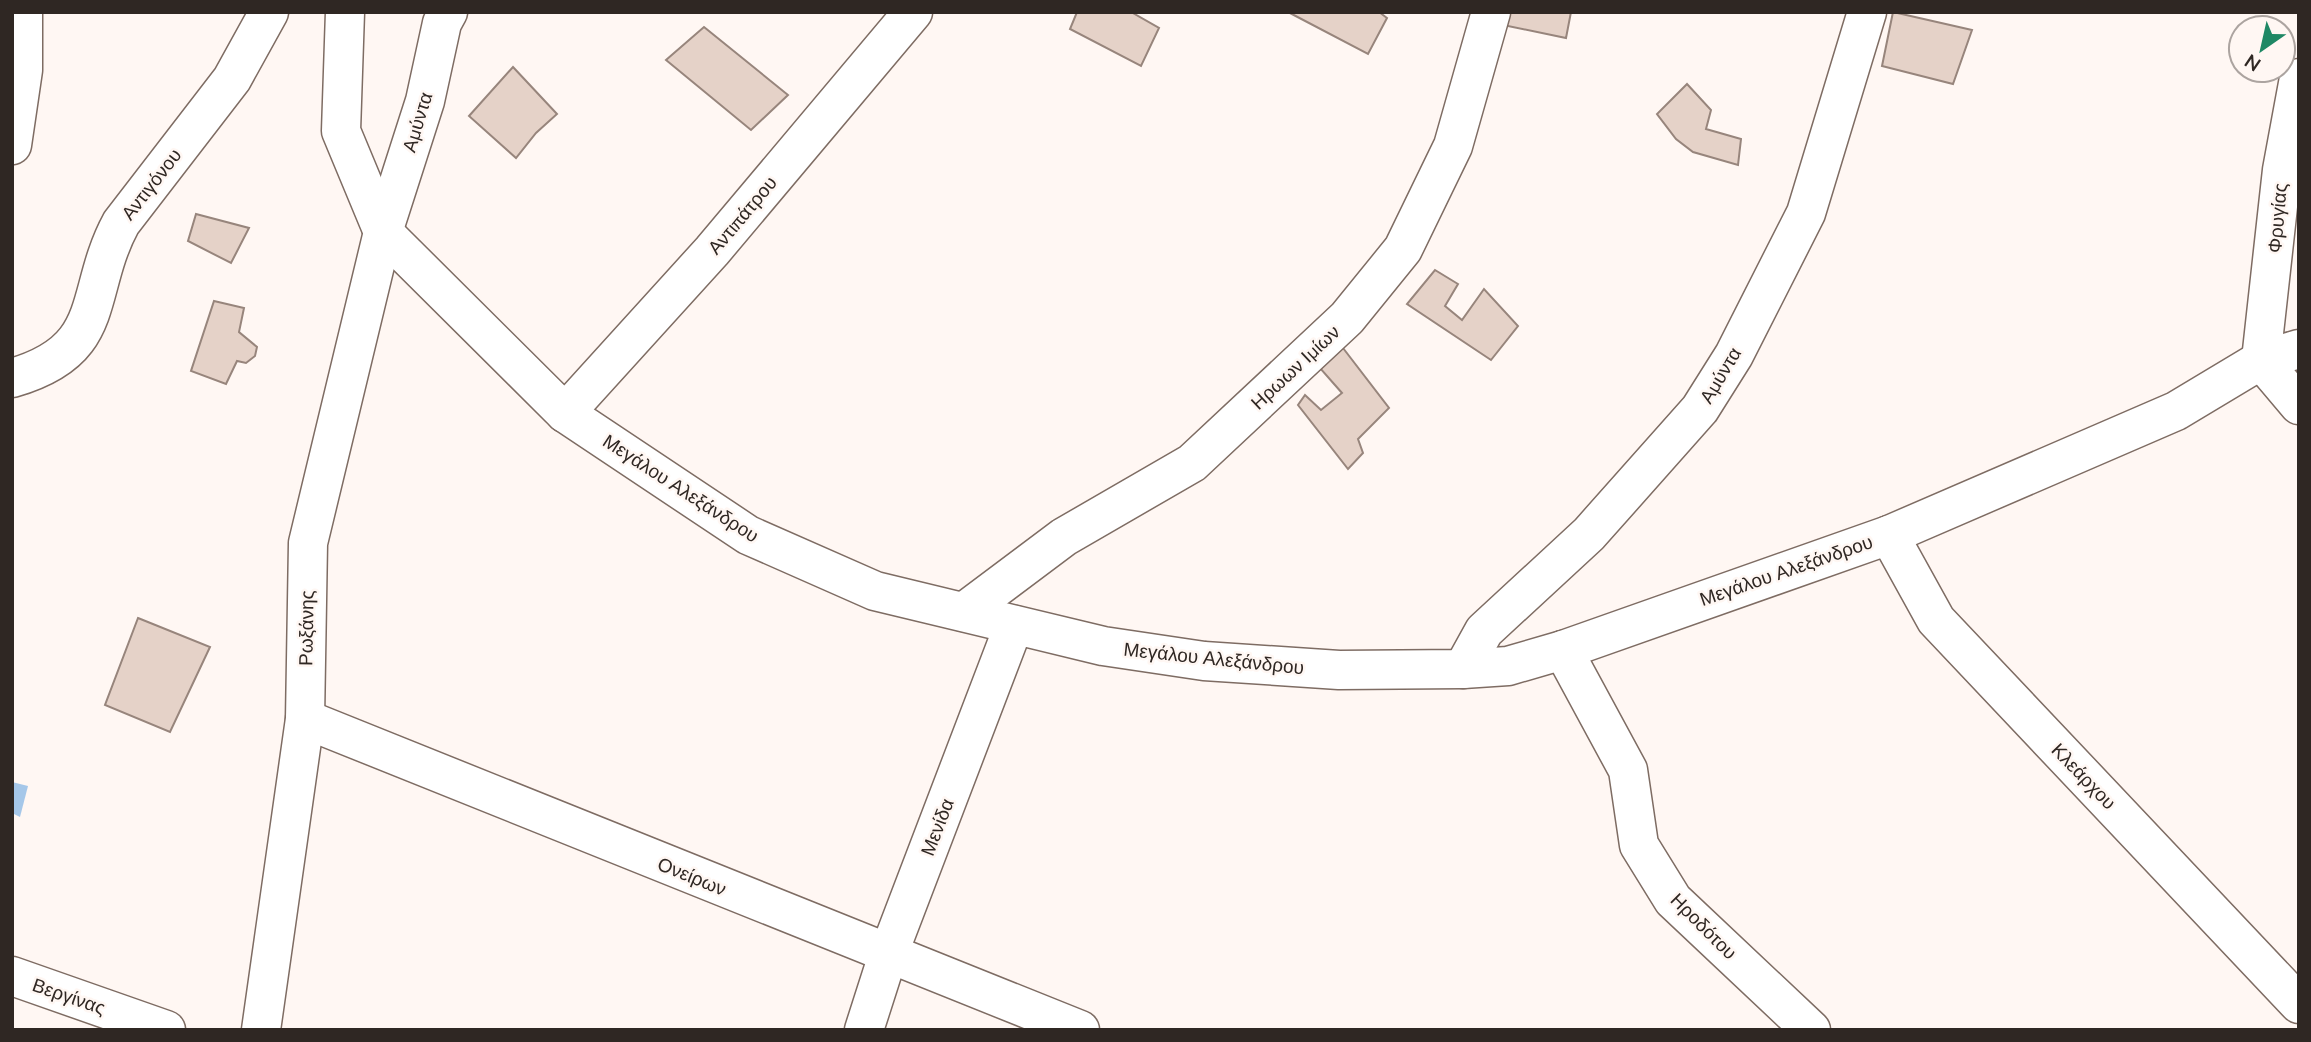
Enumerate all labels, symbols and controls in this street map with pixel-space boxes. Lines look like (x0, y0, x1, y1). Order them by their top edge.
north arrow (2227, 14, 2297, 84)
text: N (2240, 48, 2266, 77)
street label: Αμύντα (397, 89, 439, 155)
street label: Αντιγόνου (116, 143, 188, 226)
street label: Αντιπάτρου (702, 171, 783, 260)
street label: Φρυγίας (2262, 182, 2294, 254)
street label: Ηρωων Ιμίων (1245, 320, 1346, 416)
street label: Αμύντα (1694, 342, 1748, 409)
street label: Μεγάλου Αλεξάνδρου (597, 429, 764, 549)
street label: Μεγάλου Αλεξάνδρου (1696, 529, 1876, 613)
street label: Ρωξάνης (293, 590, 321, 666)
street label: Μεγάλου Αλεξάνδρου (1122, 637, 1305, 681)
street label: Κλεάρχου (2045, 738, 2121, 816)
street label: Μενίδα (915, 795, 961, 860)
street label: Ονείρων (653, 851, 730, 902)
street label: Ηροδότου (1664, 888, 1742, 966)
street label: Βεργίνας (29, 972, 109, 1021)

